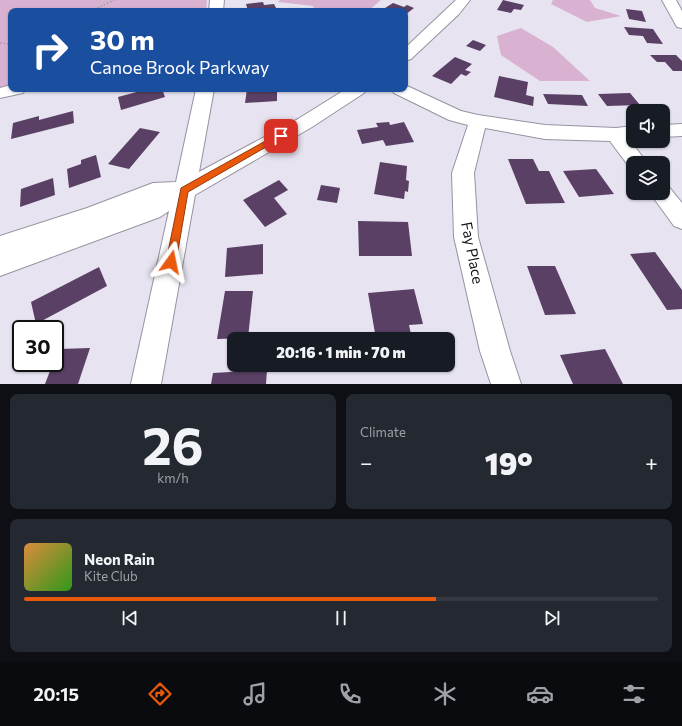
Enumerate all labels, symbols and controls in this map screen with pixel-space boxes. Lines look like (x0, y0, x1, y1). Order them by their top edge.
text: 30 m (90, 22, 155, 56)
icon: right (24, 24, 76, 76)
text: Canoe Brook Parkway (90, 56, 269, 78)
map controls (626, 104, 670, 200)
button: sound (626, 104, 670, 148)
pin (264, 119, 298, 153)
icon: arrive (270, 125, 292, 147)
button: layers (626, 156, 670, 200)
street label: Fay Place (458, 220, 488, 286)
position arrow (150, 241, 192, 283)
speed limit sign: 30 (12, 320, 64, 372)
text: 20:16 · 1 min · 70 m (276, 343, 406, 361)
text: 26 (142, 412, 204, 476)
text: Climate (360, 424, 406, 440)
text: 19° (485, 444, 533, 481)
text: − (360, 449, 373, 476)
text: + (645, 449, 658, 476)
text: km/h (157, 470, 189, 486)
text: Neon Rain (84, 550, 155, 568)
text: Kite Club (84, 568, 138, 584)
icon: previous (119, 607, 141, 629)
icon: pause (330, 607, 352, 629)
icon: next (541, 607, 563, 629)
icon: directions (146, 680, 174, 708)
icon: music (241, 680, 269, 708)
icon: phone (336, 680, 364, 708)
icon: climate (431, 680, 459, 708)
icon: car (526, 680, 554, 708)
icon: filters (620, 680, 648, 708)
text: 20:15 (33, 683, 79, 705)

